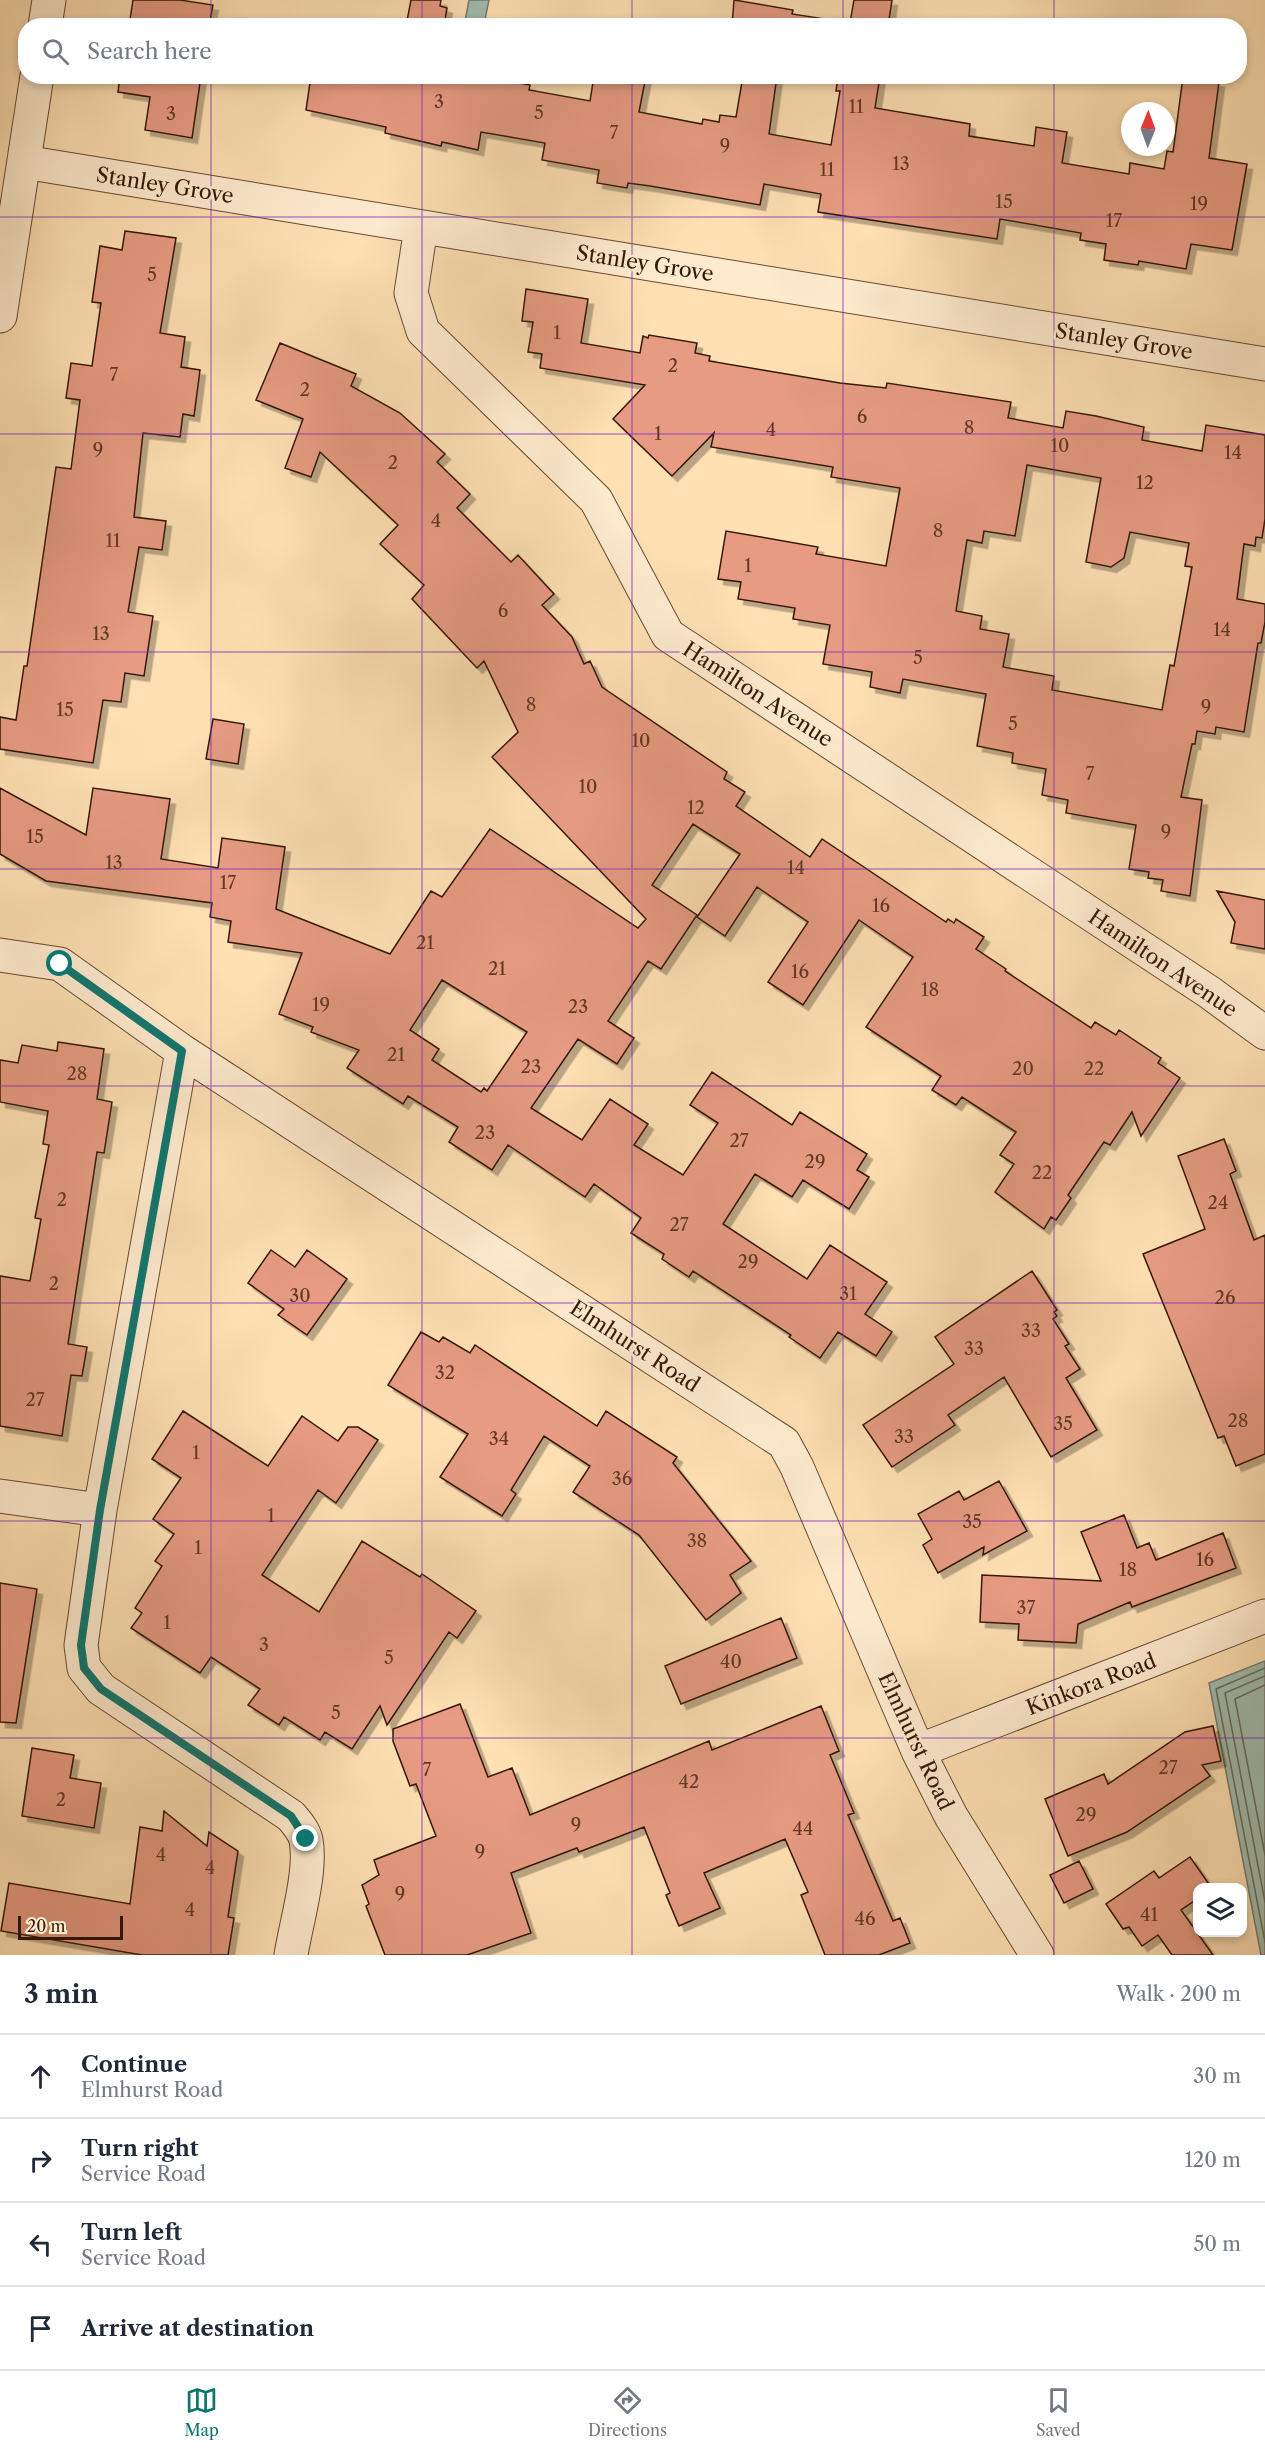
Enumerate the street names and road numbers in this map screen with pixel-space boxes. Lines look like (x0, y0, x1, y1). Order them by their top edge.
street label: Stanley Grove (95, 162, 235, 208)
street label: Stanley Grove (575, 240, 715, 286)
street label: Stanley Grove (1054, 318, 1194, 364)
street label: Hamilton Avenue (678, 636, 838, 752)
street label: Hamilton Avenue (1084, 904, 1242, 1022)
street label: Elmhurst Road (566, 1295, 705, 1397)
street label: Kinkora Road (1022, 1648, 1160, 1720)
street label: Elmhurst Road (873, 1668, 959, 1814)

